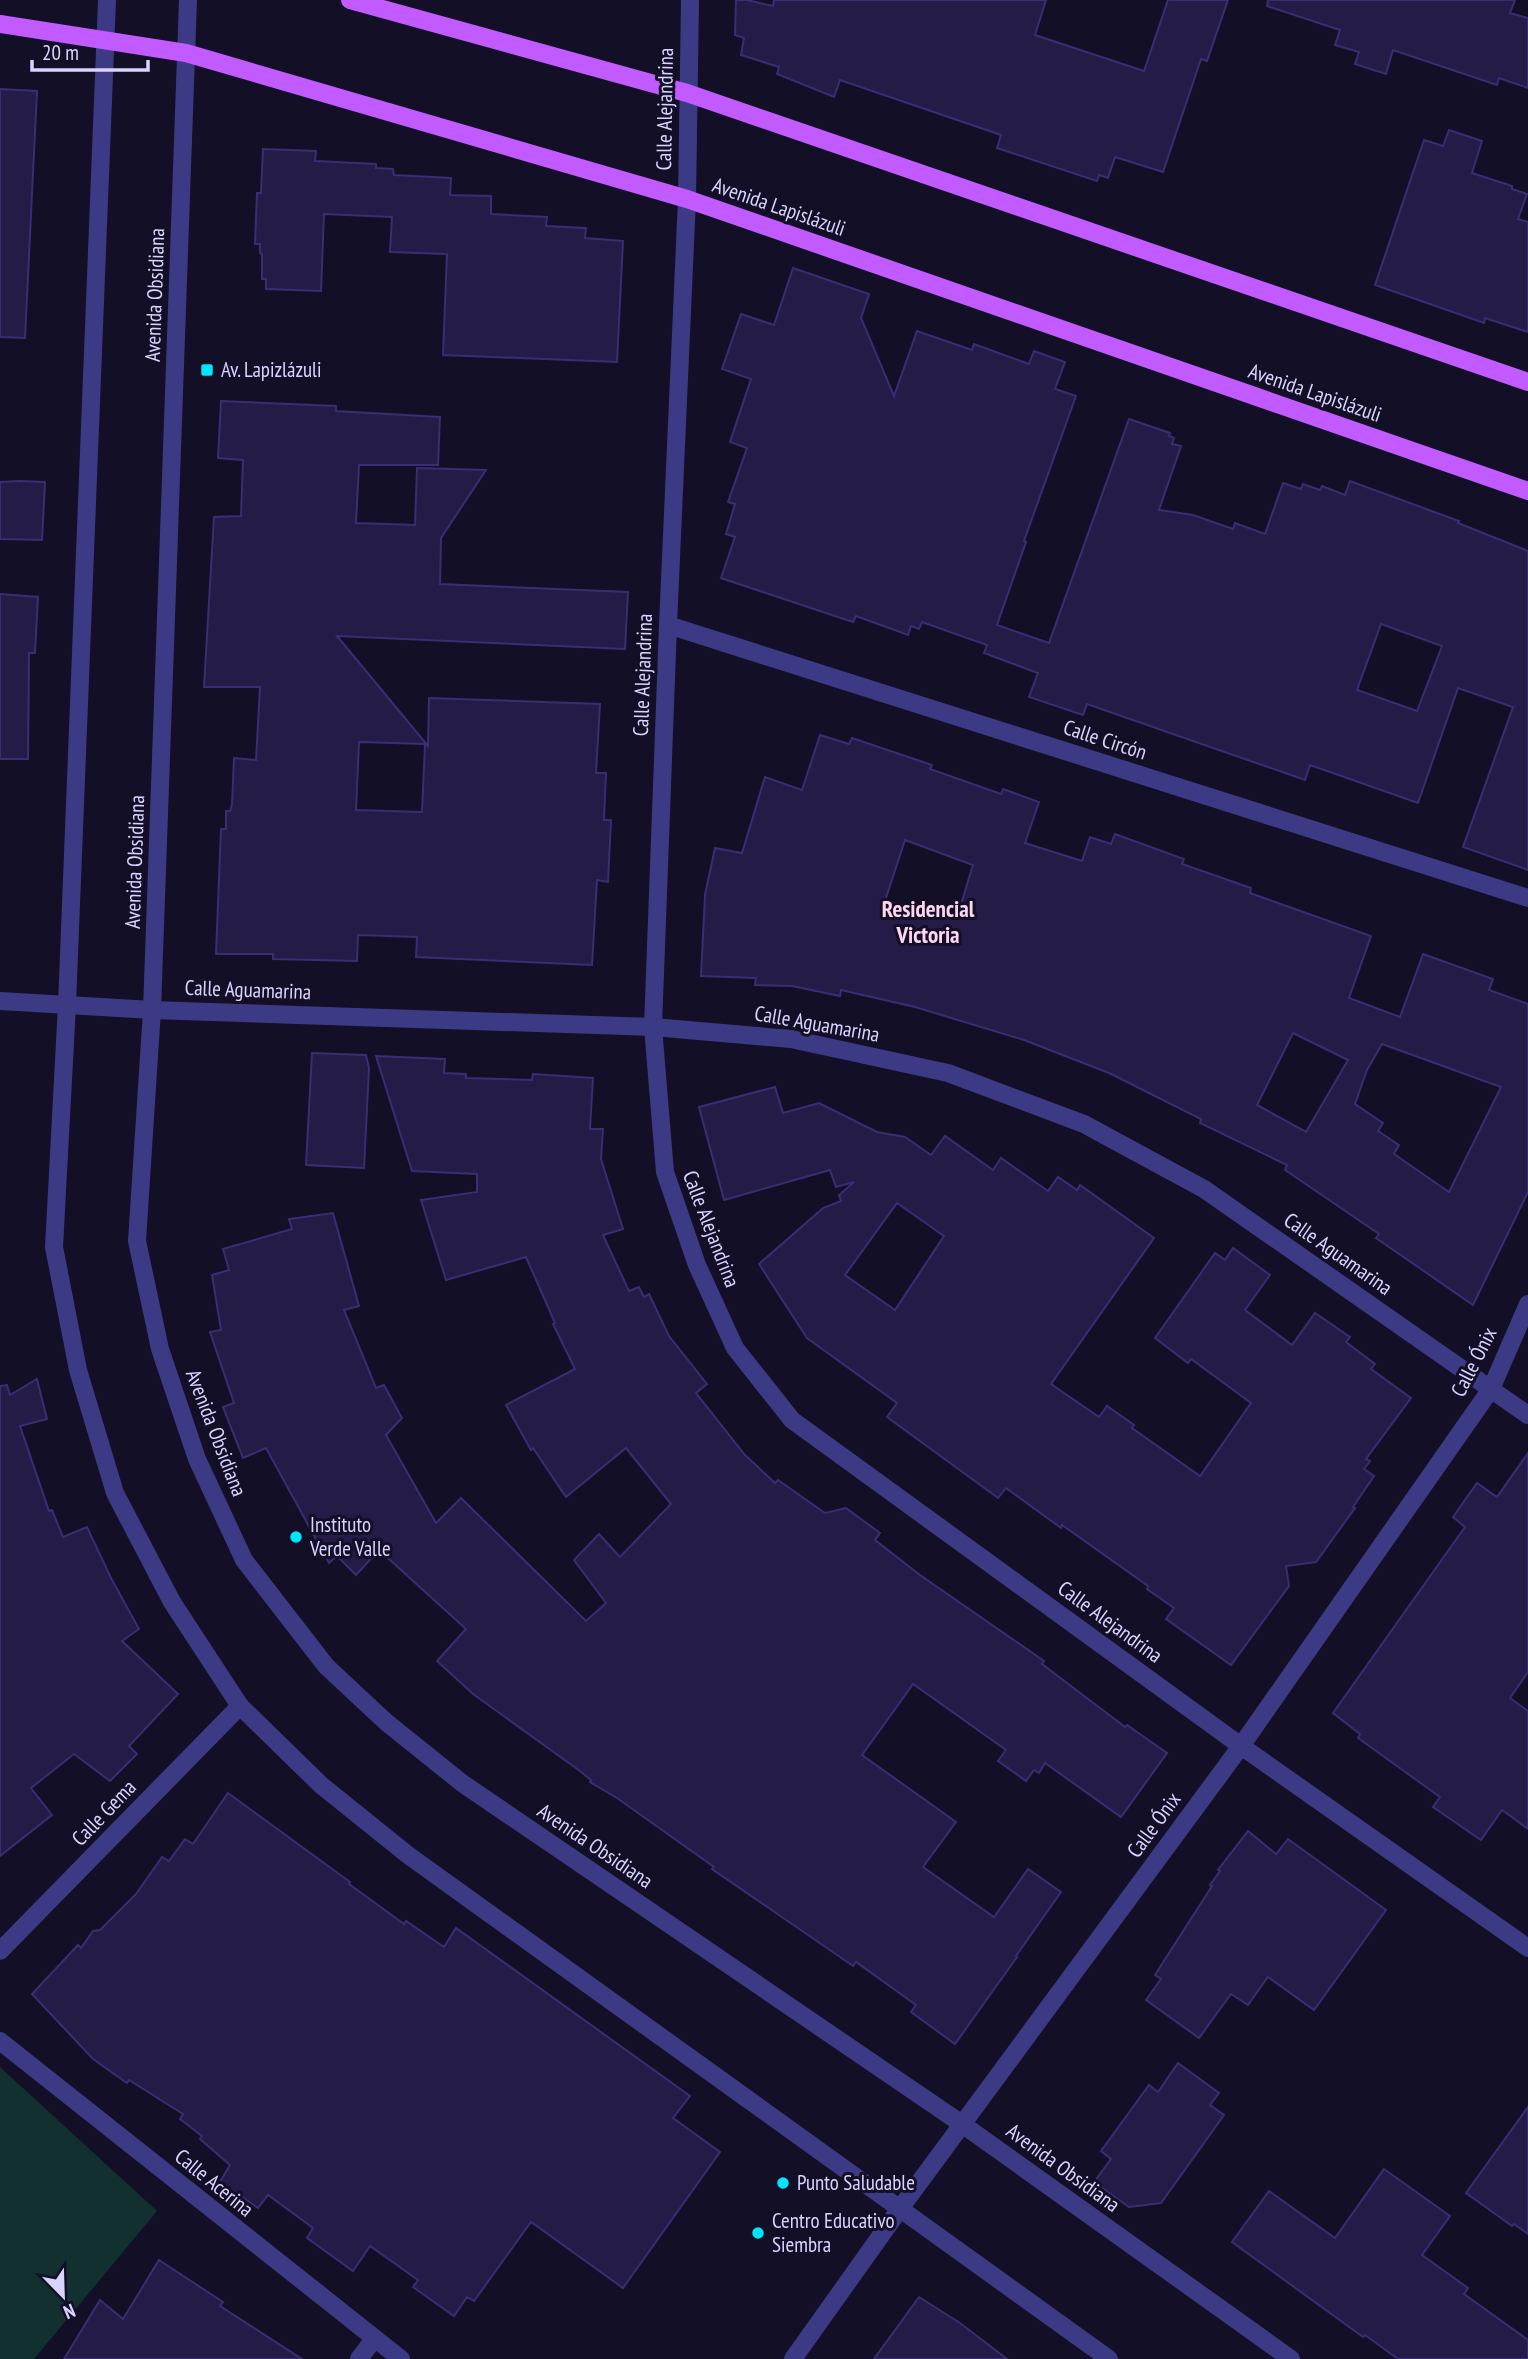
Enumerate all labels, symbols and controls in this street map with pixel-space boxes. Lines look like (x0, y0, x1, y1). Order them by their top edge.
scale bar (32, 28, 147, 72)
text: 20 m (42, 39, 79, 66)
street label: Calle Alejandrina (650, 47, 679, 171)
street label: Avenida Lapislázuli (709, 171, 849, 242)
street label: Avenida Obsidiana (139, 228, 170, 362)
place label: Av. Lapizlázuli (221, 356, 322, 383)
street label: Avenida Lapislázuli (1245, 357, 1385, 428)
marker: Av. Lapizlázuli (199, 362, 215, 378)
street label: Calle Alejandrina (627, 613, 658, 737)
street label: Calle Circón (1060, 713, 1150, 766)
street label: Avenida Obsidiana (119, 795, 150, 929)
district label: Residencial Victoria (882, 894, 975, 949)
street label: Calle Aguamarina (184, 974, 312, 1005)
street label: Calle Aguamarina (753, 999, 882, 1048)
street label: Calle Alejandrina (677, 1167, 746, 1291)
street label: Calle Aguamarina (1279, 1206, 1398, 1301)
street label: Calle Ónix (1445, 1322, 1503, 1401)
street label: Avenida Obsidiana (180, 1366, 253, 1500)
place label: Instituto Verde Valle (309, 1511, 391, 1562)
marker: Instituto Verde Valle (288, 1529, 304, 1545)
street label: Calle Alejandrina (1053, 1575, 1168, 1669)
street label: Calle Gema (66, 1774, 142, 1851)
street label: Calle Ónix (1121, 1786, 1187, 1863)
street label: Avenida Obsidiana (532, 1797, 658, 1894)
street label: Avenida Obsidiana (1001, 2117, 1125, 2218)
street label: Calle Acerina (169, 2143, 259, 2223)
place label: Punto Saludable (797, 2169, 915, 2196)
marker: Punto Saludable (775, 2175, 791, 2191)
place label: Centro Educativo Siembra (772, 2207, 895, 2258)
marker: Centro Educativo Siembra (750, 2225, 766, 2241)
north arrow (28, 2261, 98, 2331)
text: N (60, 2299, 79, 2325)

